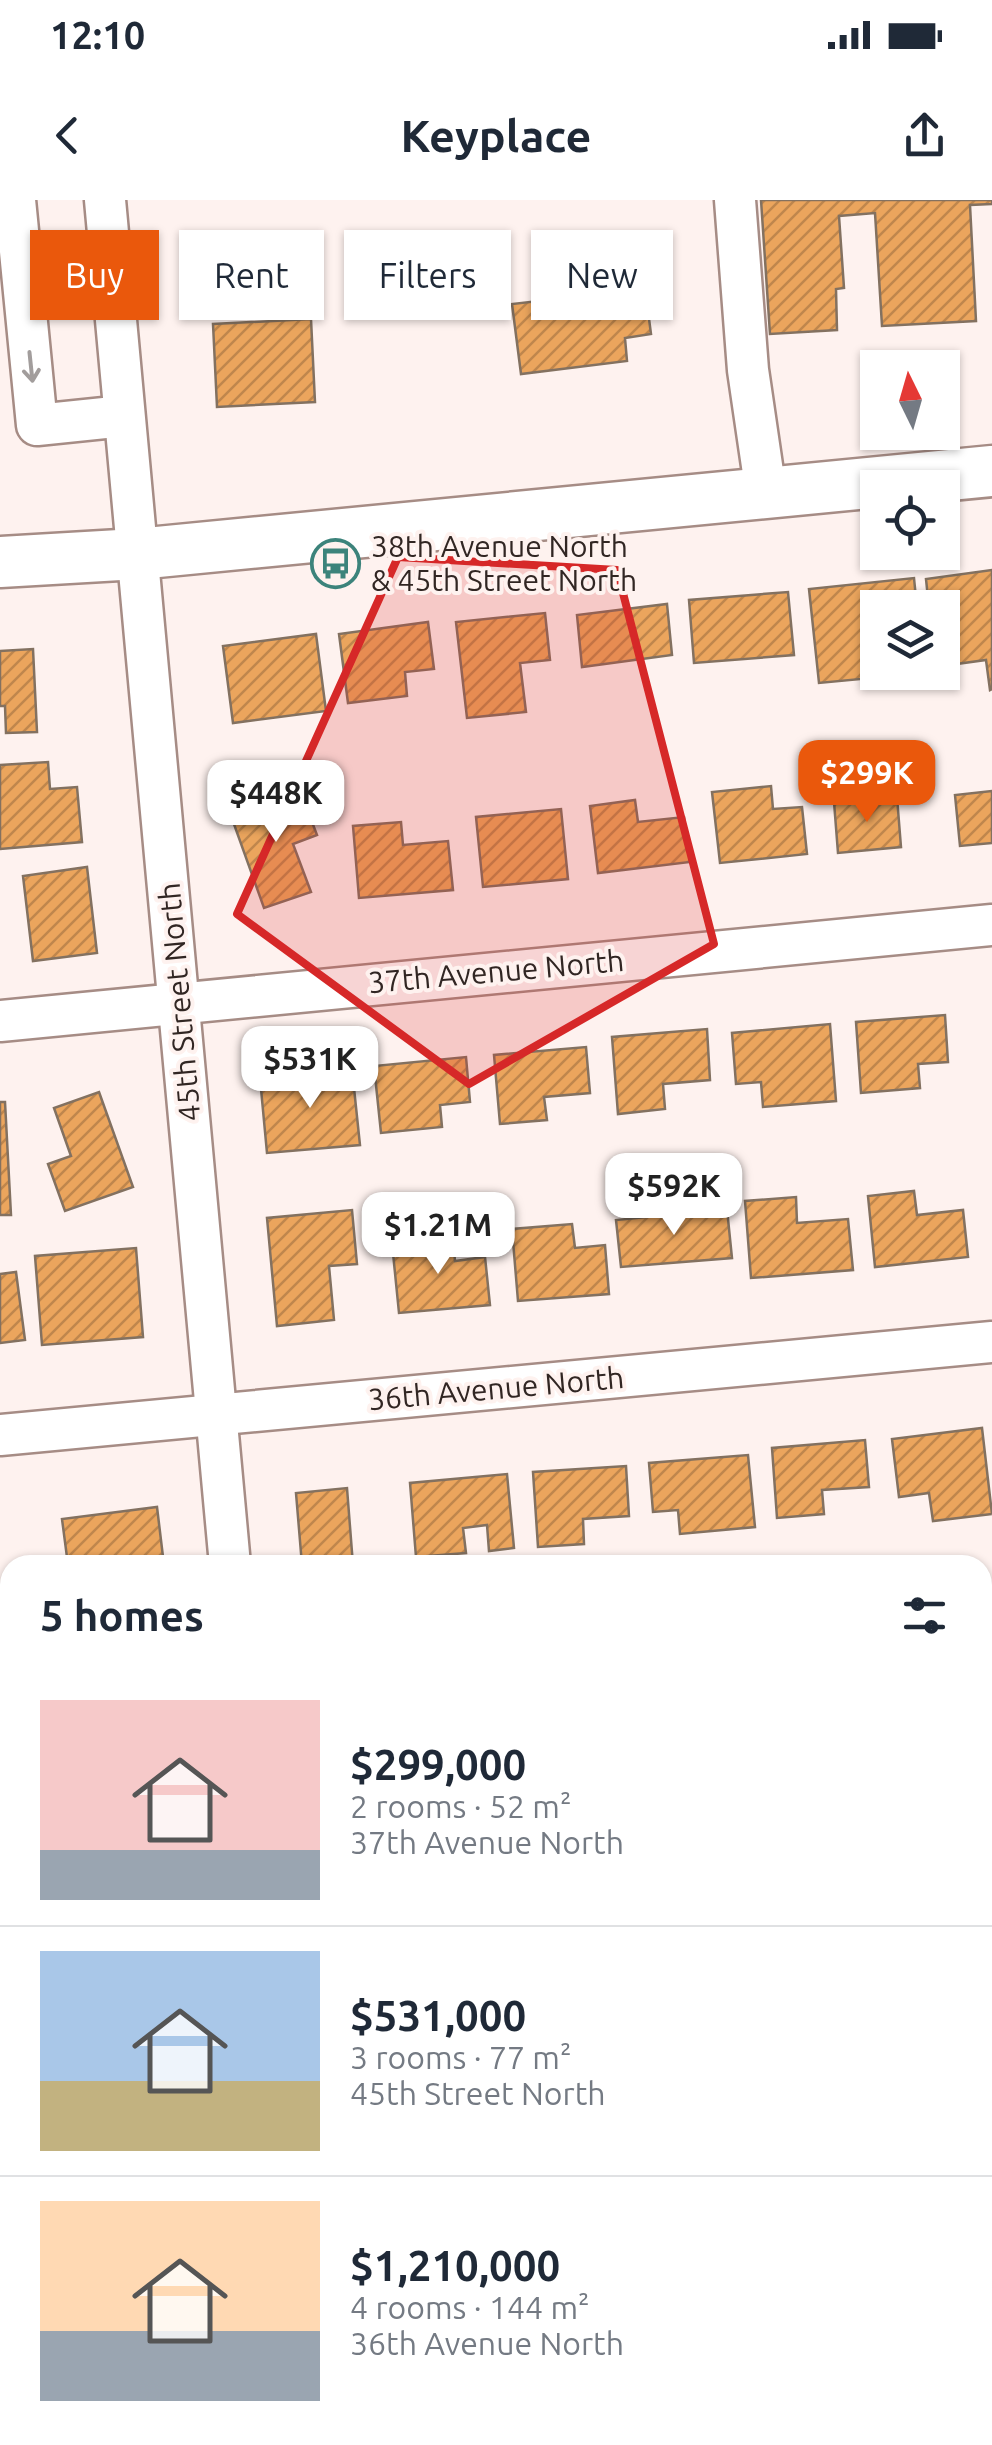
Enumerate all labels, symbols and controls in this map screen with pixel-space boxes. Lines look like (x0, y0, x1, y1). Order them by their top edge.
text: 12:10 (50, 14, 145, 56)
icon: back (40, 108, 95, 163)
icon: share (897, 108, 952, 163)
text: Keyplace (401, 110, 591, 161)
chip: Buy (30, 230, 159, 320)
chip: Rent (179, 230, 324, 320)
chip: Filters (344, 230, 511, 320)
chip: New (531, 230, 673, 320)
one-way arrow (22, 350, 41, 382)
north arrow (860, 350, 960, 450)
map controls (860, 350, 960, 690)
button: locate (860, 470, 960, 570)
place label: 38th Avenue North & 45th Street North (371, 529, 637, 597)
bus stop icon: 38th Avenue North & 45th Street North (310, 538, 362, 590)
button: layers (860, 590, 960, 690)
pin: $299K (797, 740, 937, 825)
text: $299K (820, 754, 914, 790)
pin: $448K (206, 760, 346, 845)
text: $448K (229, 774, 323, 810)
street label: 45th Street North (152, 881, 206, 1123)
street label: 37th Avenue North (366, 943, 625, 999)
pin: $531K (240, 1026, 380, 1111)
text: $531K (263, 1040, 357, 1076)
pin: $592K (604, 1153, 744, 1238)
text: $592K (627, 1167, 721, 1203)
pin: $1.21M (357, 1192, 519, 1277)
text: $1.21M (384, 1206, 492, 1242)
street label: 36th Avenue North (366, 1360, 625, 1416)
icon: filters (897, 1588, 952, 1643)
text: 5 homes (40, 1592, 204, 1639)
icon: home (120, 1740, 240, 1860)
text: $299,000 (350, 1741, 526, 1788)
text: 2 rooms · 52 m² (350, 1788, 571, 1824)
text: 37th Avenue North (350, 1824, 624, 1860)
icon: home (120, 1991, 240, 2111)
text: $531,000 (350, 1992, 526, 2039)
text: 3 rooms · 77 m² (350, 2039, 571, 2075)
text: 45th Street North (350, 2075, 606, 2111)
icon: home (120, 2241, 240, 2361)
text: $1,210,000 (350, 2242, 560, 2289)
text: 4 rooms · 144 m² (350, 2289, 590, 2325)
text: 36th Avenue North (350, 2325, 624, 2361)

